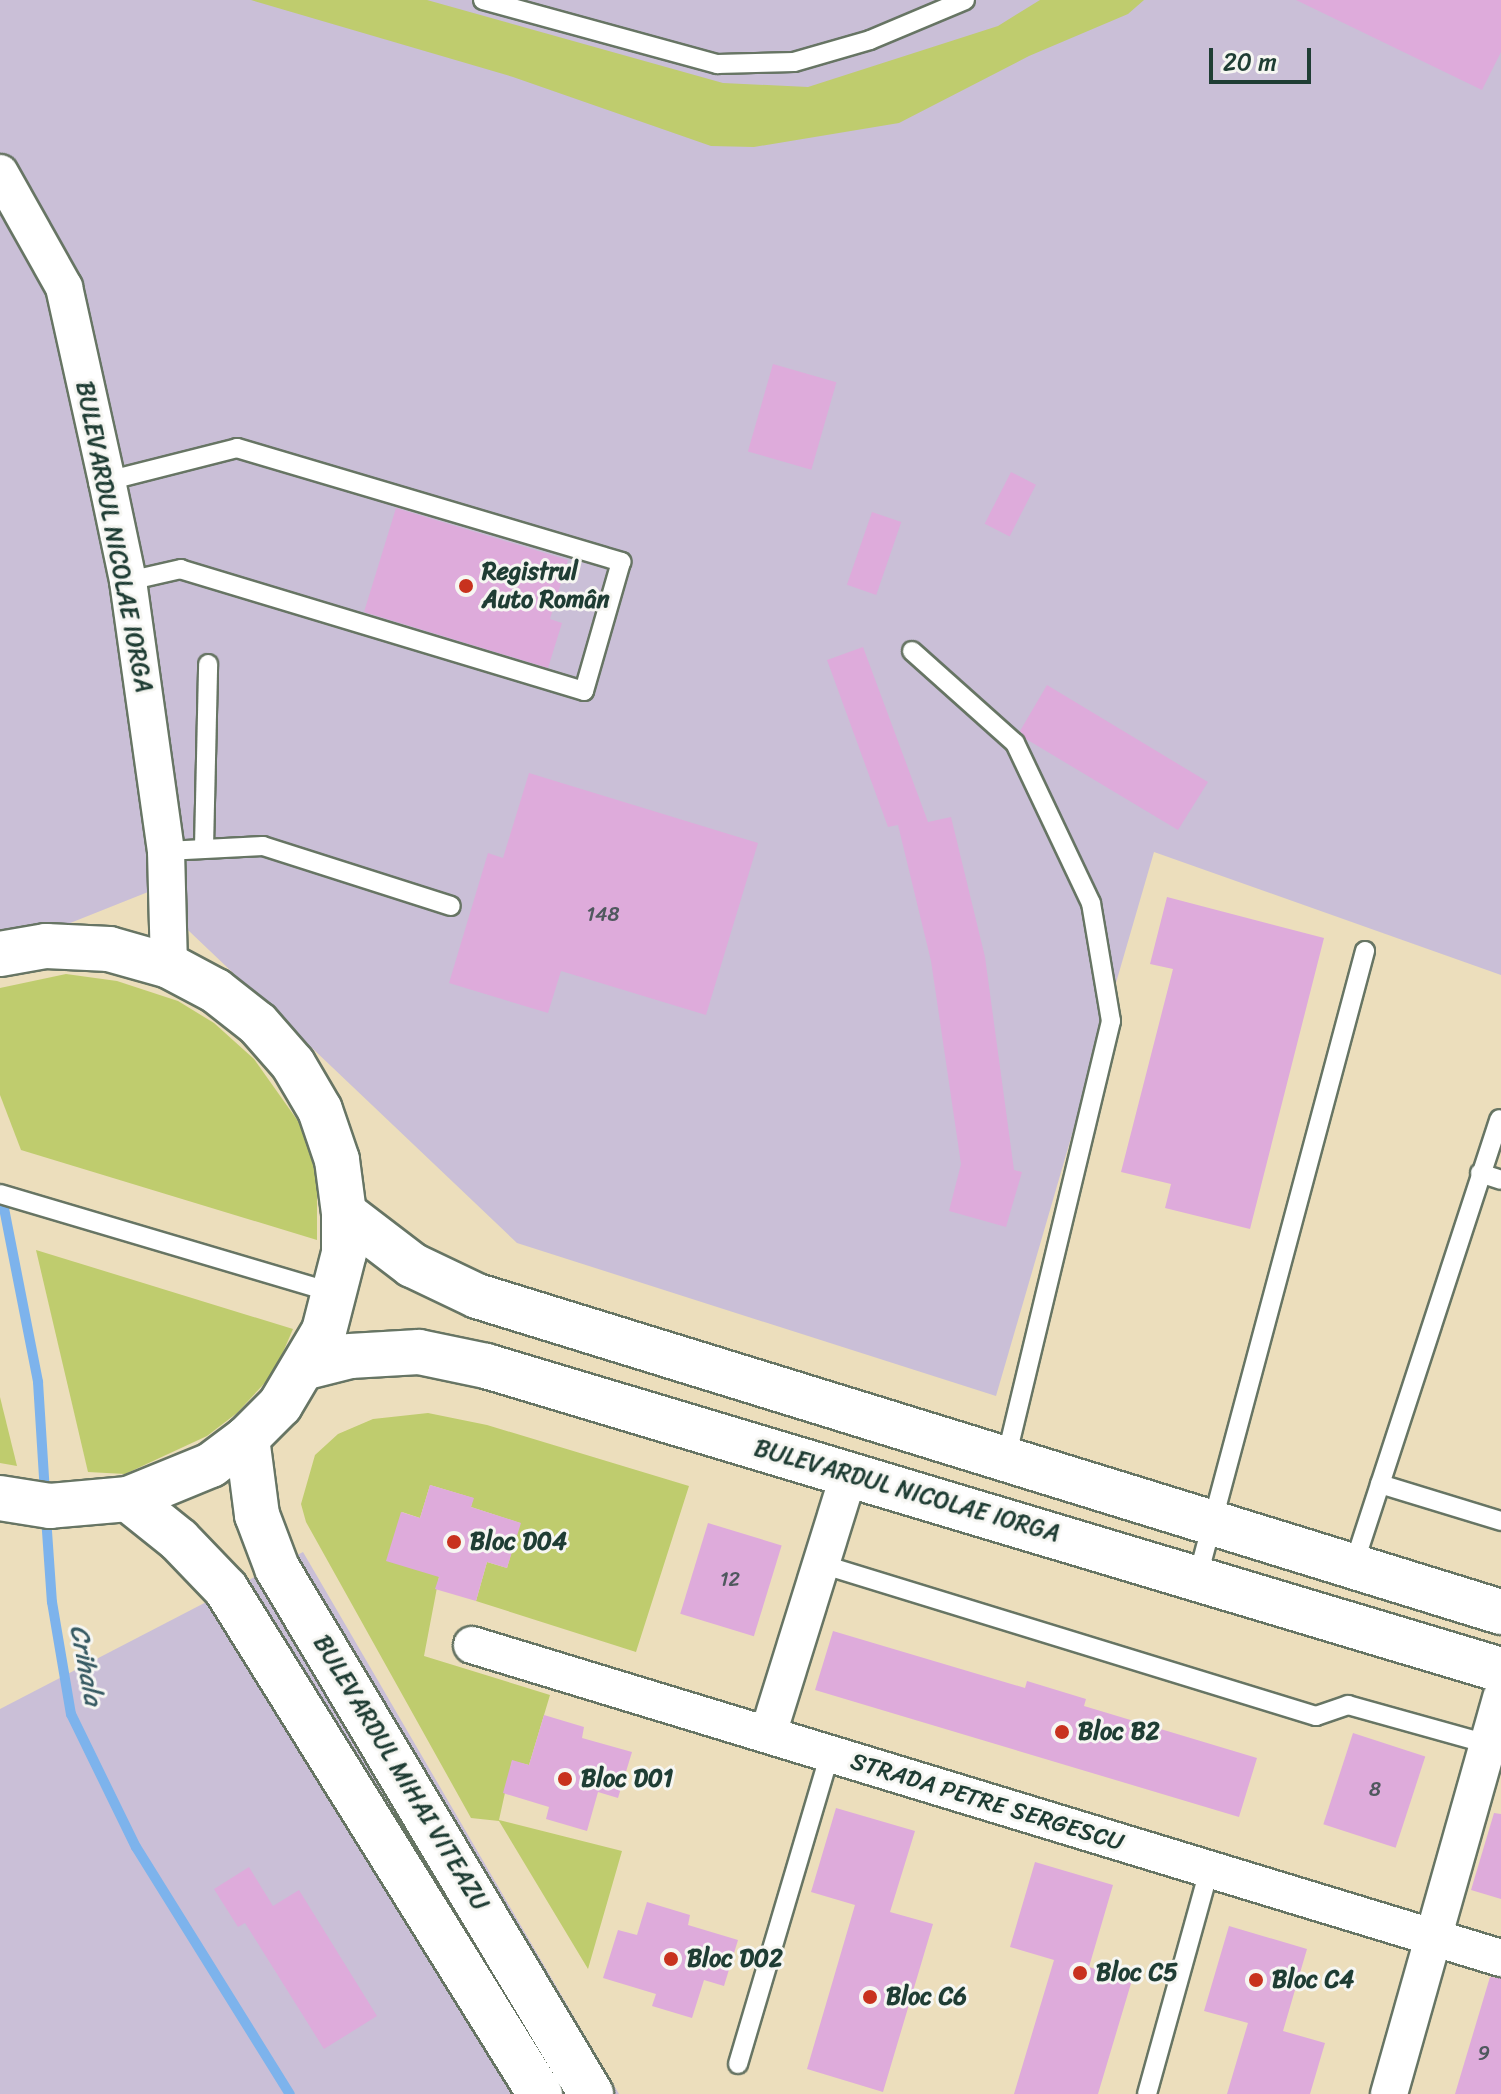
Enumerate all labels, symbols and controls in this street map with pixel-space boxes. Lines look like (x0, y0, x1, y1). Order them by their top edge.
scale bar (1213, 32, 1315, 82)
text: 20 m (1223, 41, 1277, 83)
street label: BULEVARDUL NICOLAE IORGA (69, 377, 159, 697)
place label: Registrul Auto Român (482, 558, 610, 614)
marker: Registrul Auto Român (457, 577, 475, 595)
house number: 148 (586, 902, 620, 926)
street label: BULEVARDUL NICOLAE IORGA (749, 1433, 1065, 1549)
place label: Bloc D04 (470, 1528, 567, 1556)
marker: Bloc D04 (445, 1533, 463, 1551)
house number: 12 (720, 1567, 740, 1591)
water label: Crihala (63, 1622, 109, 1708)
street label: BULEVARDUL MIHAI VITEAZU (307, 1629, 495, 1917)
place label: Bloc B2 (1078, 1718, 1159, 1746)
marker: Bloc B2 (1053, 1723, 1071, 1741)
street label: STRADA PETRE SERGESCU (847, 1747, 1127, 1857)
place label: Bloc D01 (581, 1765, 673, 1793)
marker: Bloc D01 (556, 1770, 574, 1788)
house number: 8 (1369, 1777, 1381, 1801)
place label: Bloc D02 (687, 1945, 783, 1973)
marker: Bloc D02 (662, 1950, 680, 1968)
place label: Bloc C5 (1096, 1959, 1178, 1987)
marker: Bloc C5 (1071, 1964, 1089, 1982)
place label: Bloc C4 (1272, 1966, 1354, 1994)
marker: Bloc C4 (1247, 1971, 1265, 1989)
place label: Bloc C6 (886, 1983, 967, 2011)
marker: Bloc C6 (861, 1988, 879, 2006)
house number: 9 (1478, 2041, 1490, 2065)

